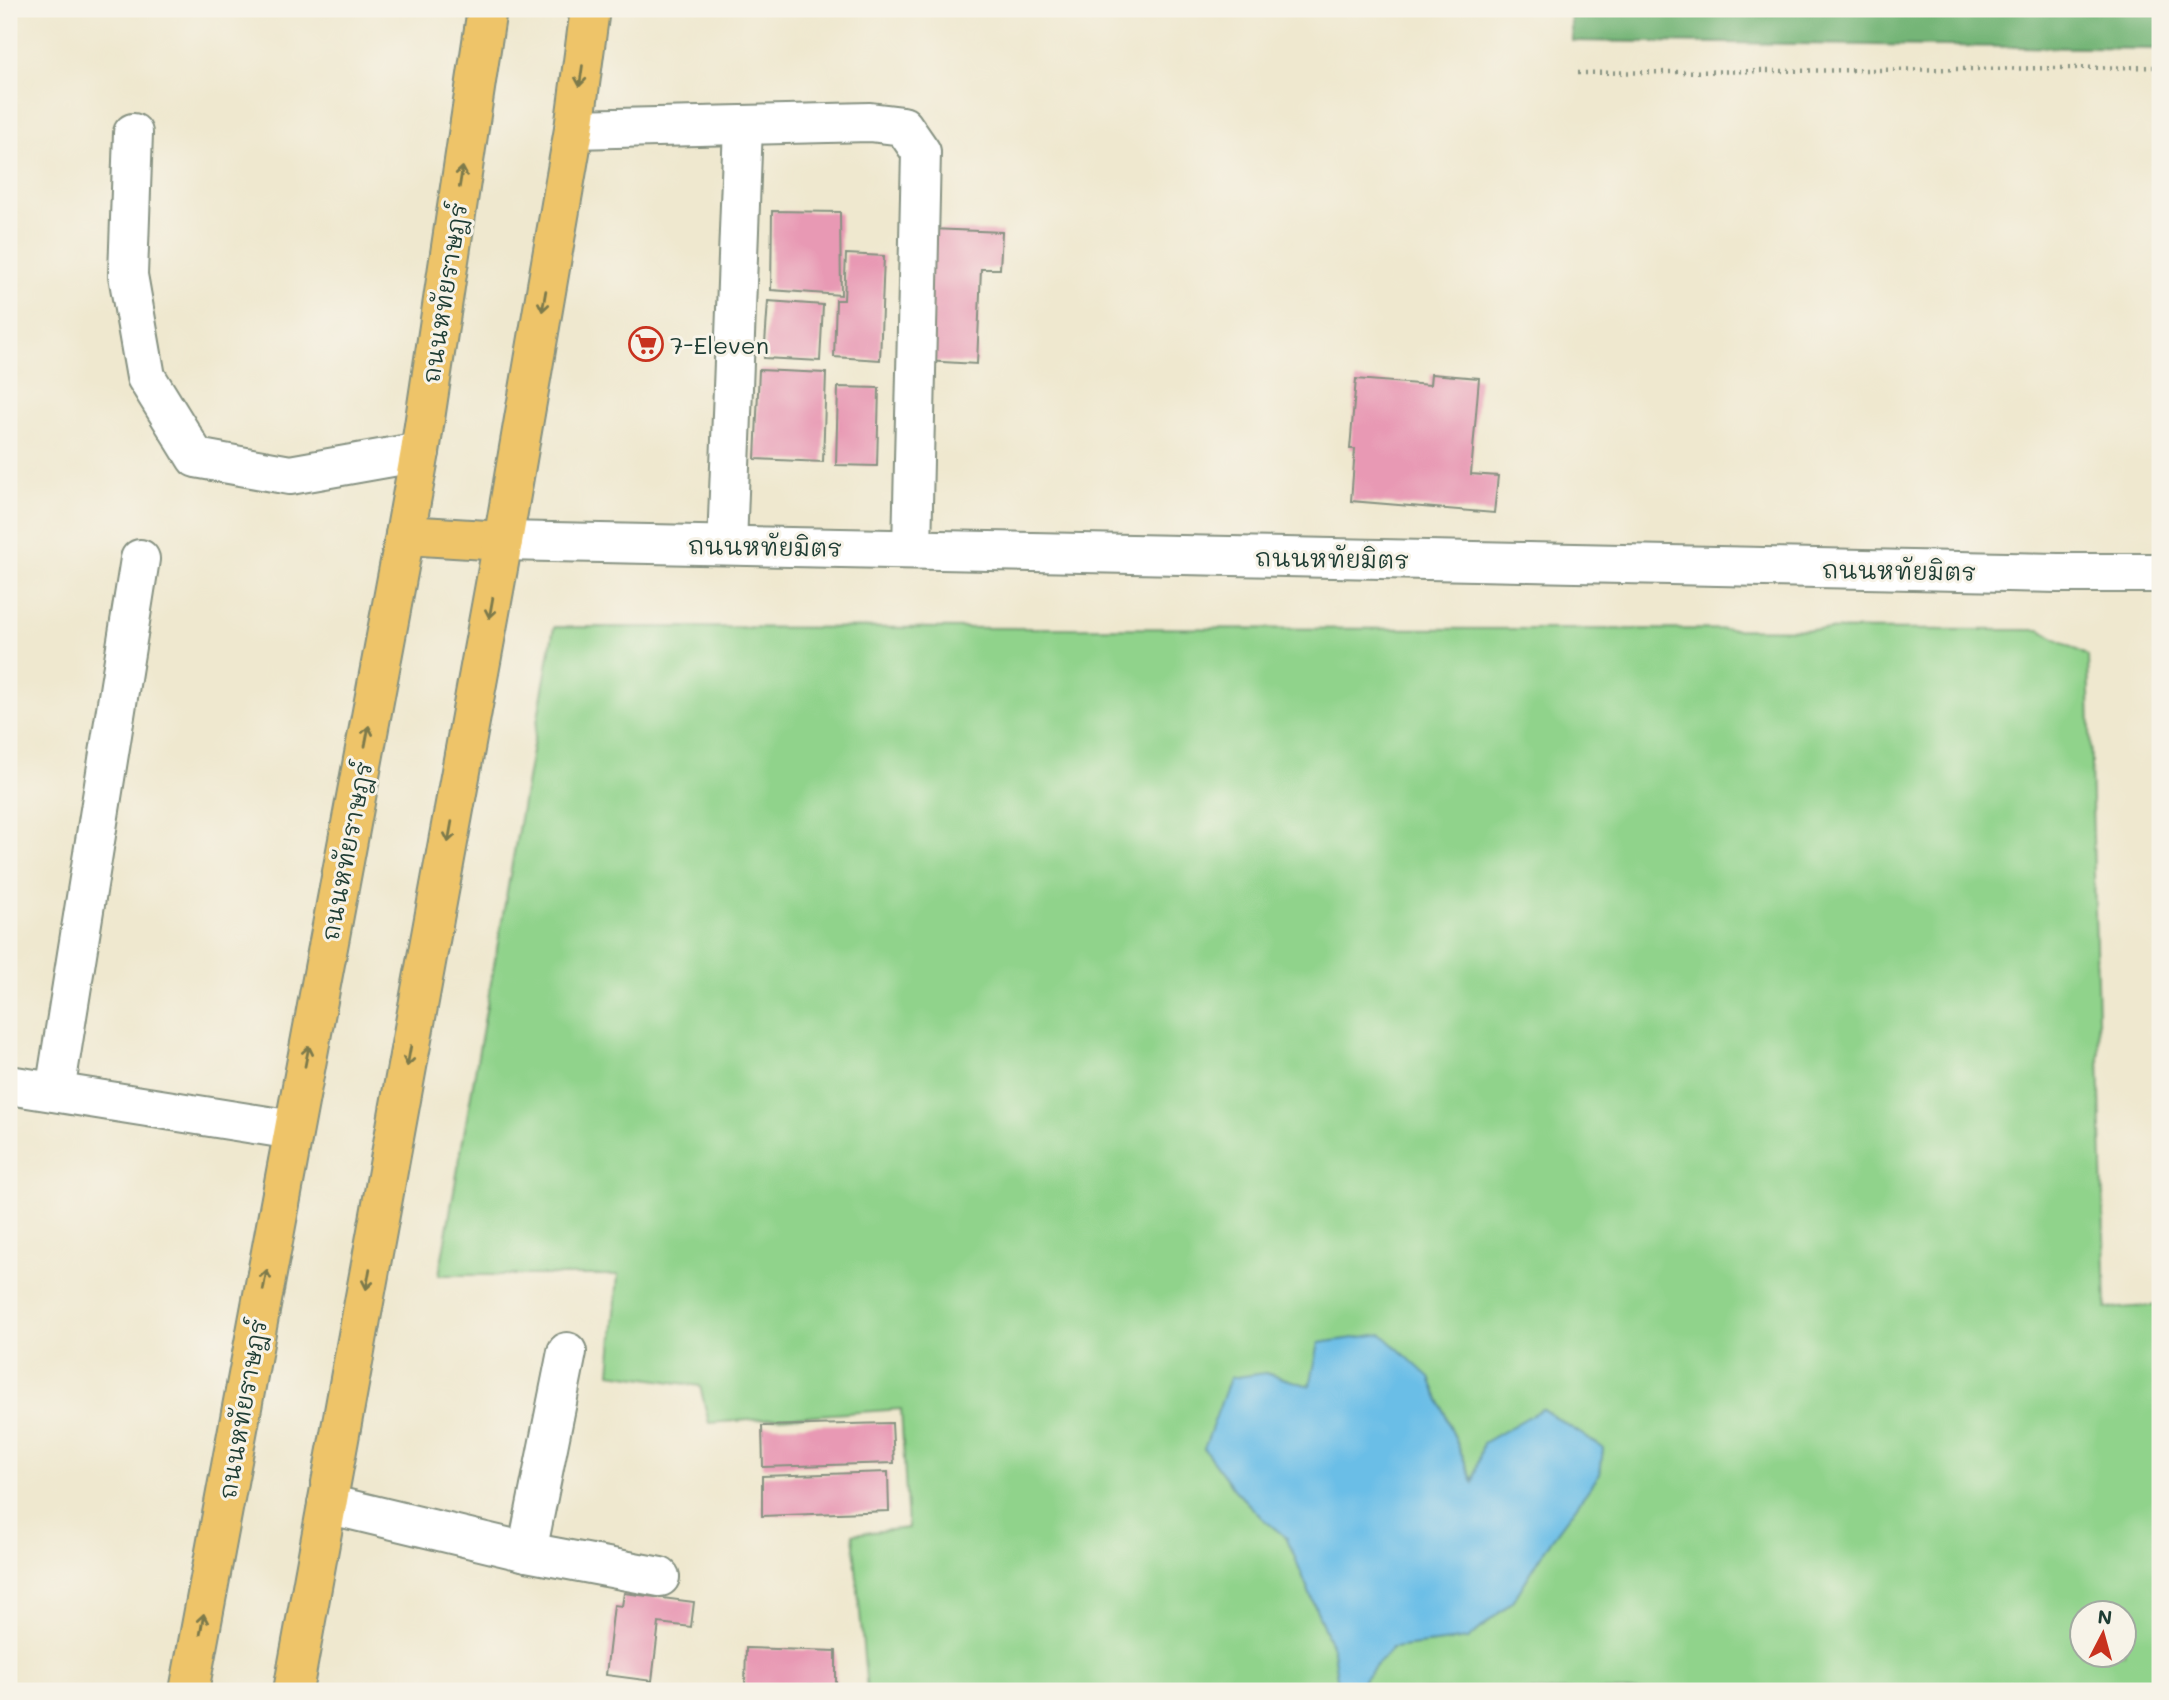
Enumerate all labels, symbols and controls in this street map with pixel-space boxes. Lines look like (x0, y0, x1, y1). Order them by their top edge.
one-way arrow (574, 65, 587, 87)
one-way arrow (455, 166, 468, 189)
street label: ถนนหทัยราษฎร์ (414, 200, 475, 386)
one-way arrow (537, 289, 551, 312)
supermarket icon: 7-Eleven (627, 325, 665, 363)
place label: 7-Eleven (670, 329, 769, 360)
street label: ถนนหทัยมิตร (688, 529, 842, 563)
street label: ถนนหทัยมิตร (1255, 541, 1409, 575)
street label: ถนนหทัยมิตร (1822, 553, 1976, 587)
one-way arrow (484, 596, 497, 619)
one-way arrow (361, 725, 375, 748)
street label: ถนนหทัยราษฎร์ (313, 758, 380, 944)
one-way arrow (443, 820, 456, 843)
one-way arrow (402, 1044, 415, 1066)
one-way arrow (301, 1045, 314, 1068)
one-way arrow (361, 1267, 375, 1290)
one-way arrow (259, 1269, 272, 1292)
street label: ถนนหทัยราษฎร์ (211, 1316, 274, 1502)
north arrow (2068, 1598, 2138, 1668)
text: N (2096, 1603, 2113, 1630)
one-way arrow (196, 1613, 209, 1636)

